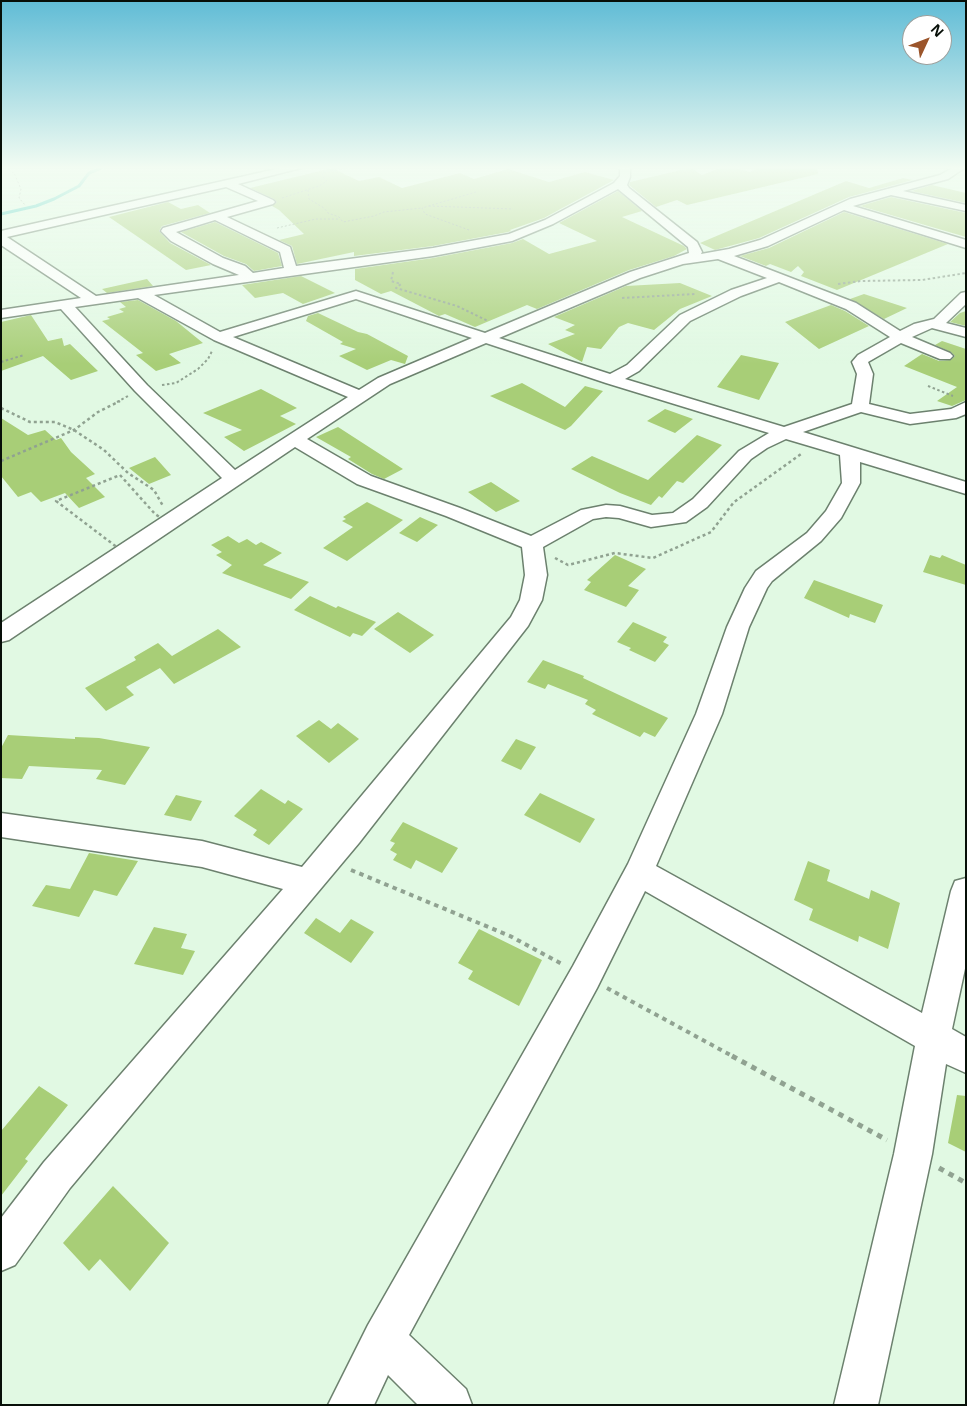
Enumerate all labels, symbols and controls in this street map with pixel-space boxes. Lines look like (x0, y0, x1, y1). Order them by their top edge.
north arrow (902, 15, 952, 65)
text: N (927, 19, 948, 41)

